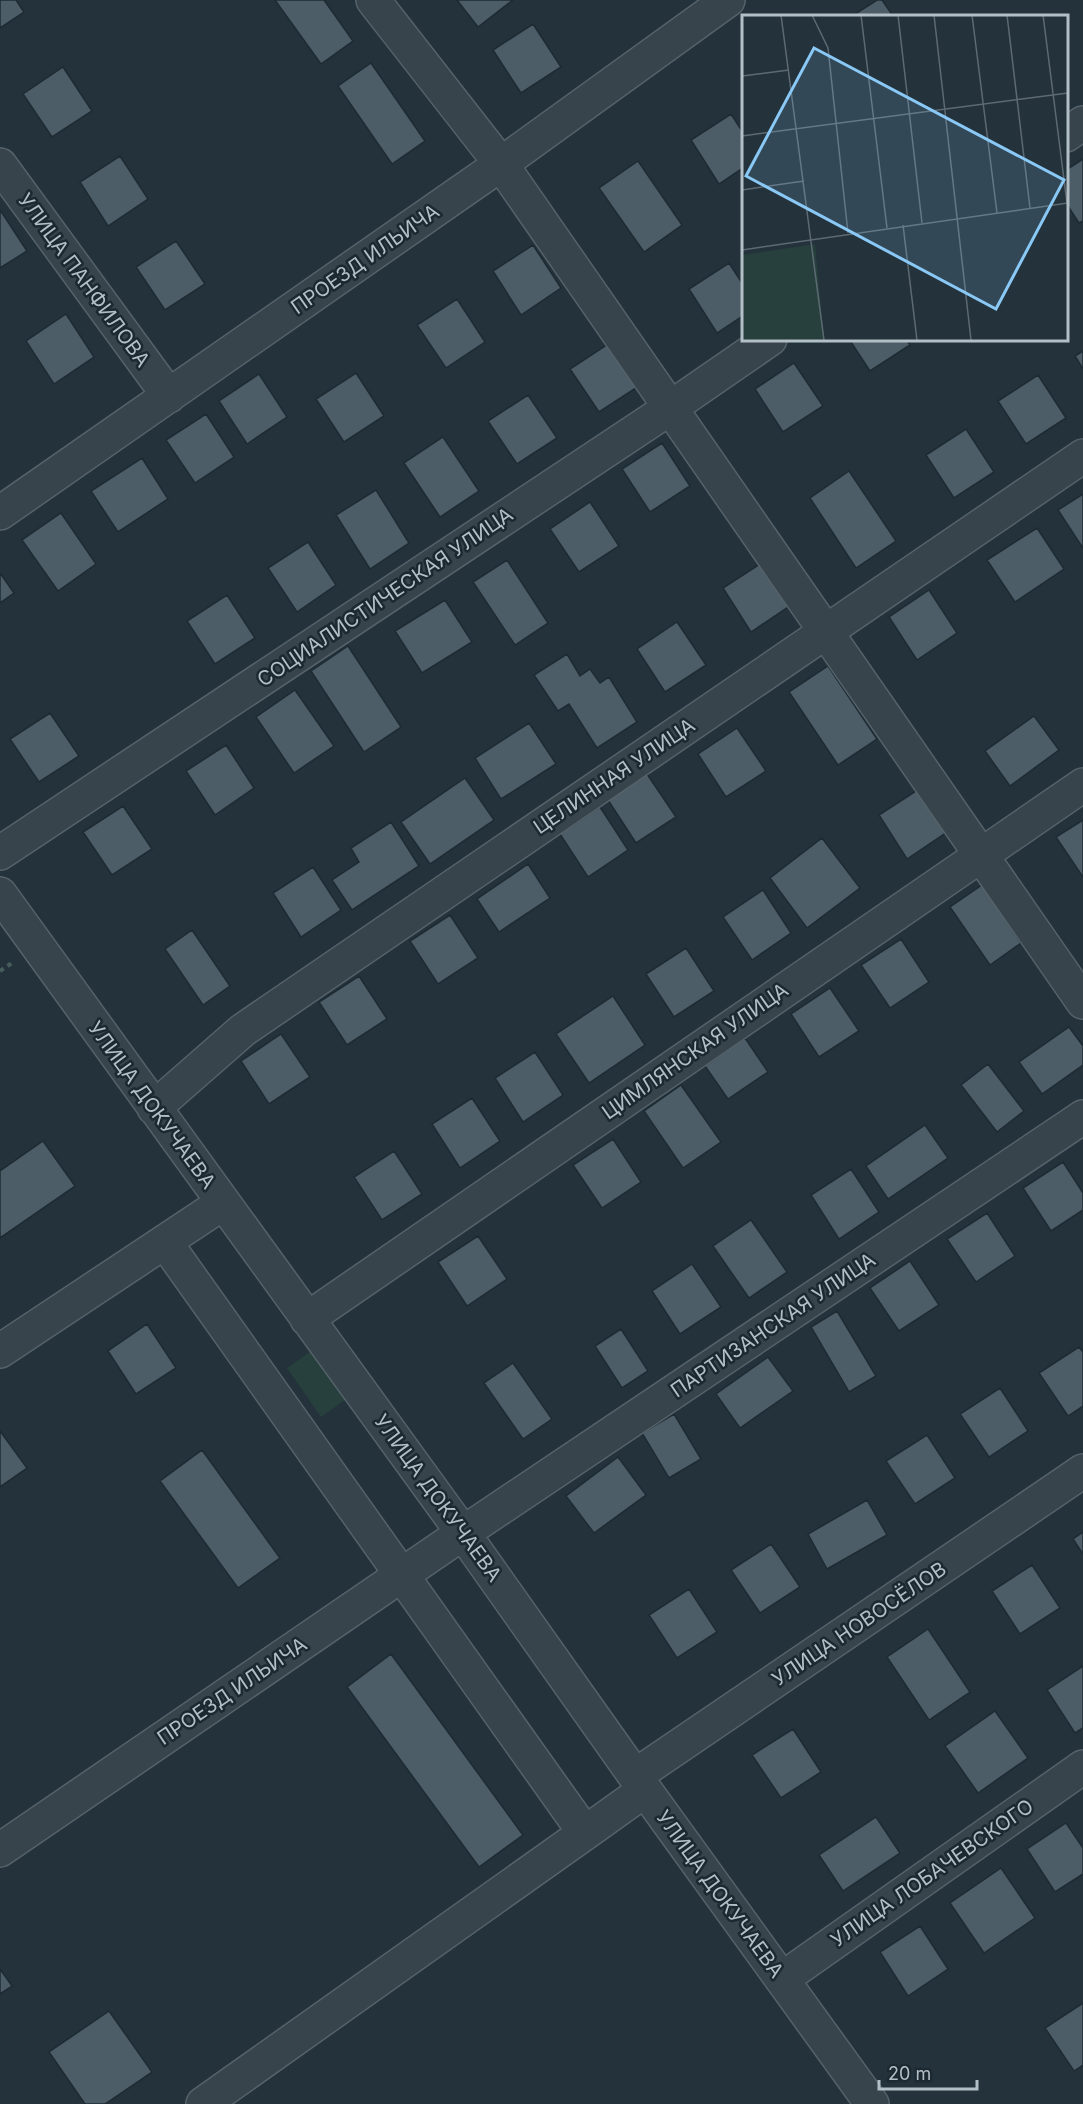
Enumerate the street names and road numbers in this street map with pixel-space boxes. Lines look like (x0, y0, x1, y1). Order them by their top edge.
street label: УЛИЦА ПАНФИЛОВА (13, 189, 155, 372)
street label: ПРОЕЗД ИЛЬИЧА (286, 199, 444, 319)
street label: СОЦИАЛИСТИЧЕСКАЯ УЛИЦА (253, 502, 517, 692)
street label: ЦЕЛИННАЯ УЛИЦА (529, 713, 699, 839)
street label: ЦИМЛЯНСКАЯ УЛИЦА (597, 978, 793, 1124)
street label: УЛИЦА ДОКУЧАЕВА (83, 1017, 221, 1193)
street label: ПАРТИЗАНСКАЯ УЛИЦА (666, 1247, 880, 1402)
street label: УЛИЦА ДОКУЧАЕВА (369, 1410, 507, 1586)
street label: УЛИЦА НОВОСЁЛОВ (767, 1557, 951, 1691)
street label: ПРОЕЗД ИЛЬИЧА (153, 1632, 311, 1750)
street label: УЛИЦА ЛОБАЧЕВСКОГО (826, 1794, 1038, 1952)
street label: УЛИЦА ДОКУЧАЕВА (651, 1806, 789, 1982)

